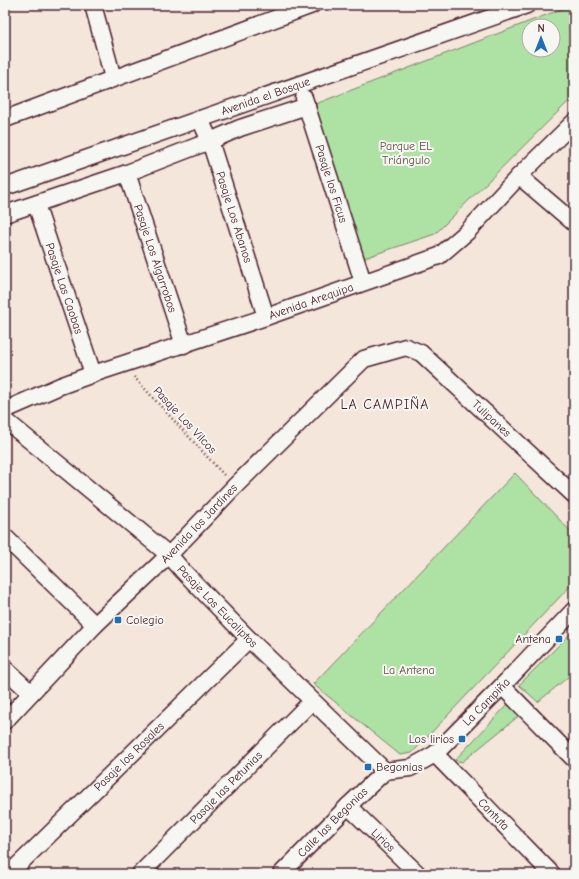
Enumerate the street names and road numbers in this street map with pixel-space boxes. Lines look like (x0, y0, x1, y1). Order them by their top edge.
street label: Avenida el Bosque (219, 74, 312, 118)
street label: Pasaje los Ficus (312, 143, 351, 224)
street label: Pasaje Los Abanos (213, 170, 255, 264)
street label: Pasaje Los Algarrobos (131, 203, 180, 314)
street label: Pasaje Las Caobas (43, 241, 86, 336)
street label: Avenida Arequipa (267, 280, 355, 323)
street label: Pasaje Los Vilcos (150, 384, 220, 456)
street label: Tulipanes (469, 397, 514, 440)
street label: Avenida los Jardines (158, 481, 240, 566)
street label: Pasaje Los Eucaliptos (174, 563, 260, 650)
street label: La Campiña (460, 675, 513, 729)
street label: Pasaje los Rosales (91, 719, 167, 794)
street label: Pasaje las Petunias (187, 748, 265, 827)
street label: Calle las Begonias (294, 784, 370, 860)
street label: Cantuta (475, 795, 512, 833)
street label: Lirios (368, 826, 398, 855)

